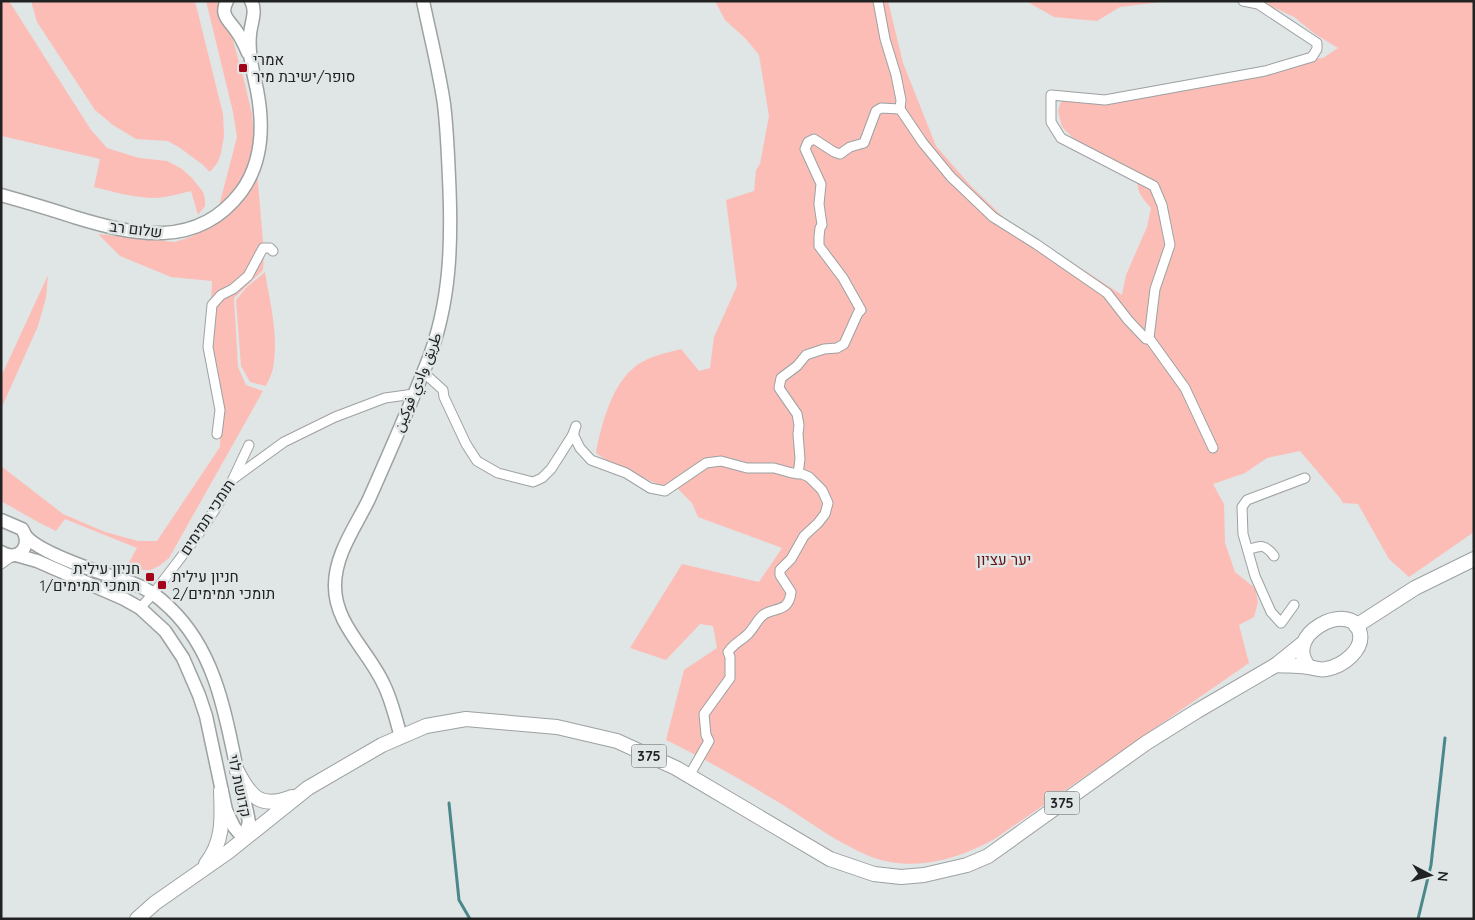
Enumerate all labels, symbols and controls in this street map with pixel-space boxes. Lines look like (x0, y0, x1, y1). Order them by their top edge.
place label: אמרי סופר/ישיבת מיר (253, 50, 355, 86)
marker: אמרי סופר/ישיבת מיר (237, 62, 249, 74)
street label: שלום רב (109, 216, 163, 242)
street label: طريق وادي فوکين (388, 329, 448, 436)
street label: תומכי תמימים (175, 475, 239, 559)
park label: יער עציון (977, 550, 1031, 569)
place label: חניון עילית 1/תומכי תמימים (40, 559, 140, 595)
place label: חניון עילית 2/תומכי תמימים (172, 567, 275, 603)
marker: חניון עילית 1/תומכי תמימים (144, 571, 156, 583)
marker: חניון עילית 2/תומכי תמימים (156, 579, 168, 591)
road number: 375 (632, 744, 666, 768)
street label: קדושת לוי (224, 753, 256, 819)
road number: 375 (1044, 791, 1080, 814)
north arrow (1405, 850, 1455, 900)
text: N (1433, 870, 1452, 882)

